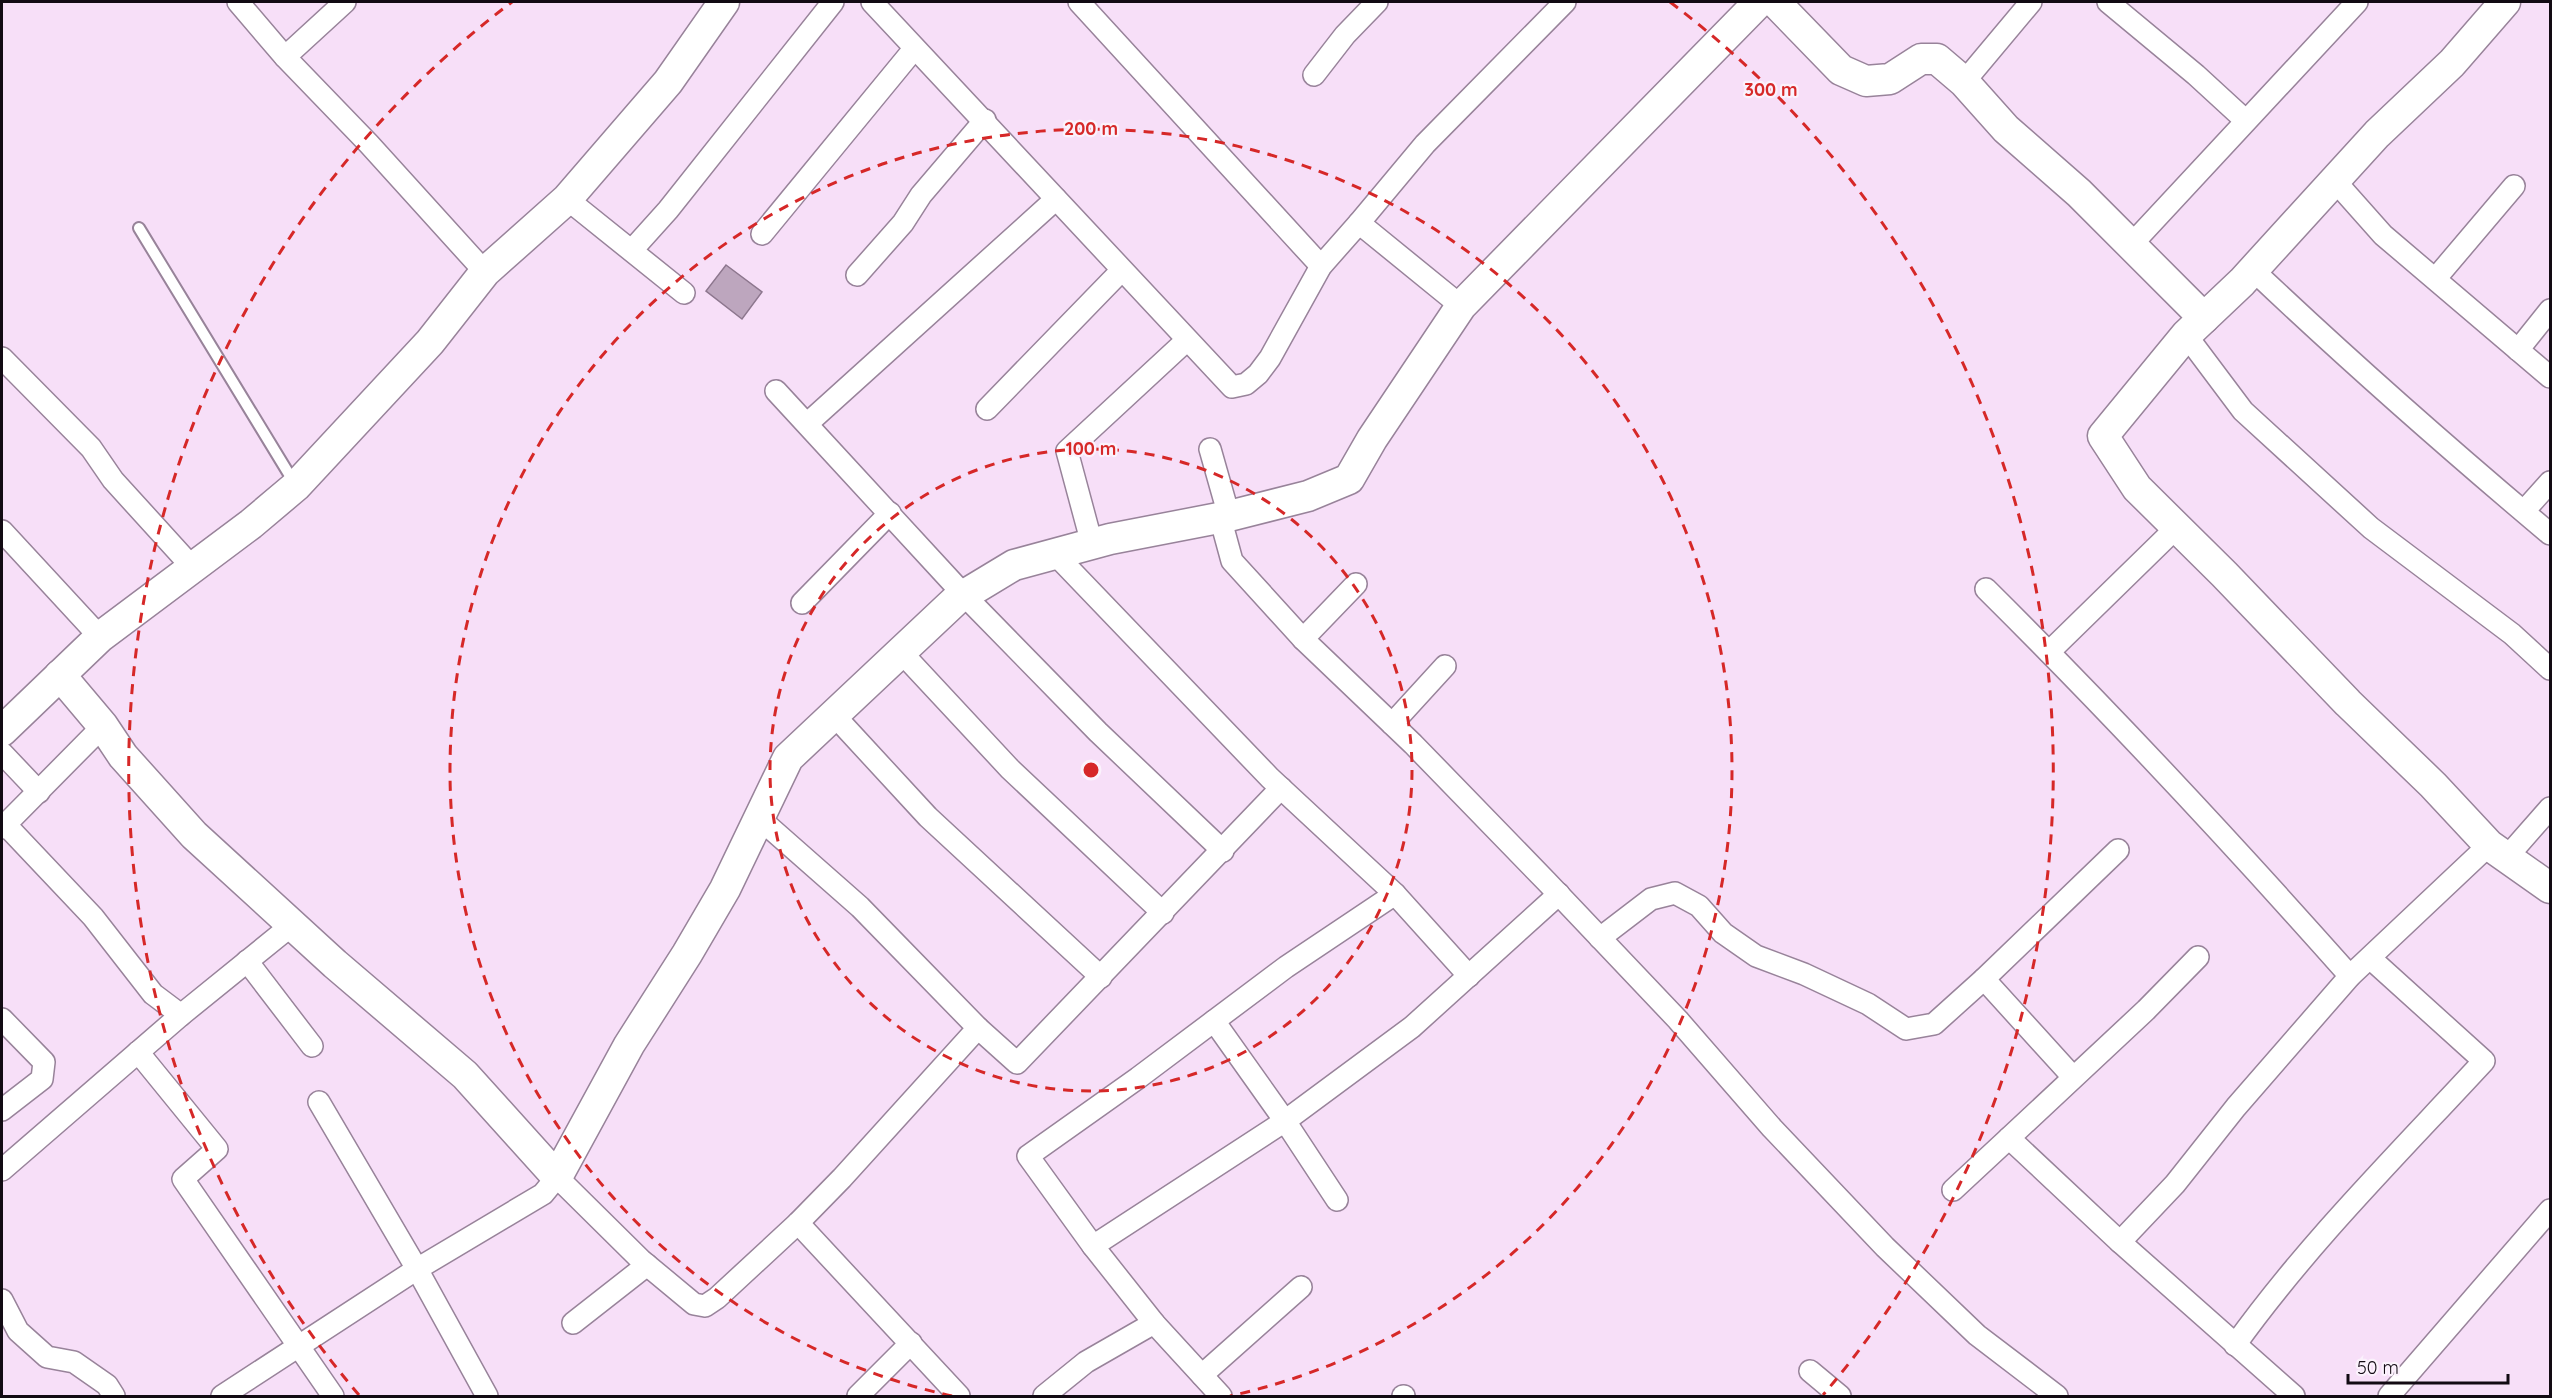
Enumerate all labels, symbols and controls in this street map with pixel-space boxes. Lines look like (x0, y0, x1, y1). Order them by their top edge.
text: 300 m (1744, 78, 1798, 101)
text: 200 m (1064, 117, 1118, 140)
text: 100 m (1066, 437, 1116, 460)
centre of rings (1081, 760, 1101, 780)
scale bar (2348, 1347, 2508, 1385)
text: 50 m (2357, 1356, 2399, 1379)

